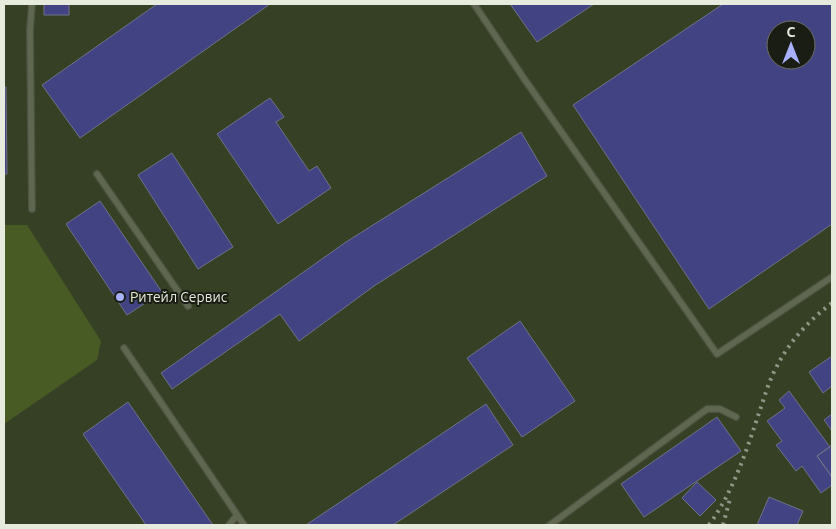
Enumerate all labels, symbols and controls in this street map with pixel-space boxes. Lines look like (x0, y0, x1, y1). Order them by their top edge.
north arrow (766, 20, 816, 70)
text: С (787, 24, 796, 40)
place label: Ритейл Сервис (130, 289, 228, 305)
marker: Ритейл Сервис (114, 291, 126, 303)

